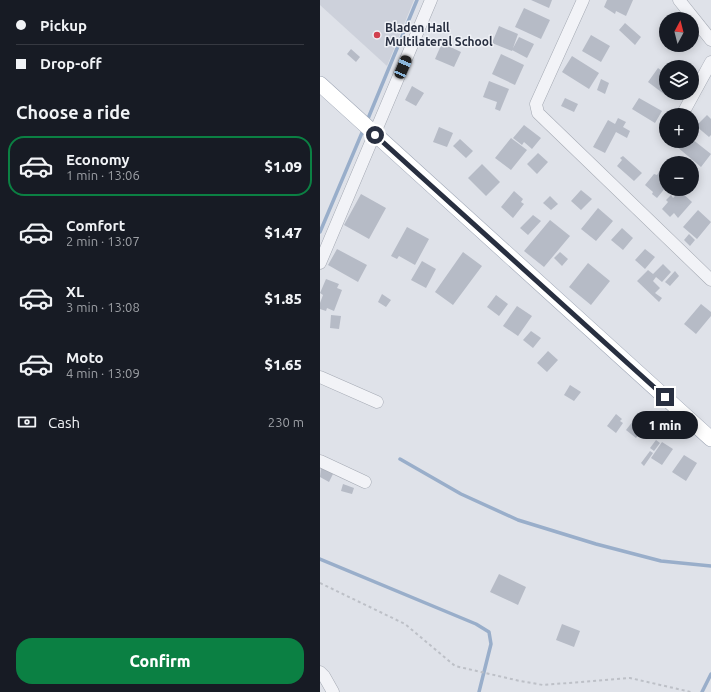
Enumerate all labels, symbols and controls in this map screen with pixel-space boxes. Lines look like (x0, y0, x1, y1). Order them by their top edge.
north arrow (659, 12, 699, 52)
map controls (659, 12, 699, 196)
text: Pickup (40, 17, 87, 34)
place label: Bladen Hall Multilateral School (385, 21, 493, 48)
marker: Bladen Hall Multilateral School (372, 30, 382, 40)
car (393, 54, 413, 80)
text: Drop-off (40, 55, 102, 72)
button: layers (659, 60, 699, 100)
text: Choose a ride (16, 102, 130, 122)
button: + (659, 108, 699, 148)
route start (366, 126, 384, 144)
icon: car (18, 148, 54, 184)
text: Economy (66, 151, 130, 168)
button: − (659, 156, 699, 196)
text: $1.09 (264, 158, 302, 175)
text: 1 min · 13:06 (66, 168, 140, 182)
icon: car (18, 214, 54, 250)
text: Comfort (66, 217, 125, 234)
text: $1.47 (264, 224, 302, 241)
text: 2 min · 13:07 (66, 234, 140, 248)
icon: car (18, 280, 54, 316)
text: XL (66, 283, 84, 300)
text: $1.85 (264, 290, 302, 307)
text: 3 min · 13:08 (66, 300, 140, 314)
icon: car (18, 346, 54, 382)
text: Moto (66, 349, 104, 366)
text: $1.65 (264, 356, 302, 373)
text: 4 min · 13:09 (66, 366, 140, 380)
route end (656, 388, 674, 406)
icon: cash (16, 411, 38, 433)
callout: 1 min (632, 411, 698, 439)
text: Cash (48, 414, 80, 431)
text: 230 m (268, 415, 304, 429)
text: 1 min (648, 418, 682, 432)
button: Confirm (16, 638, 304, 684)

